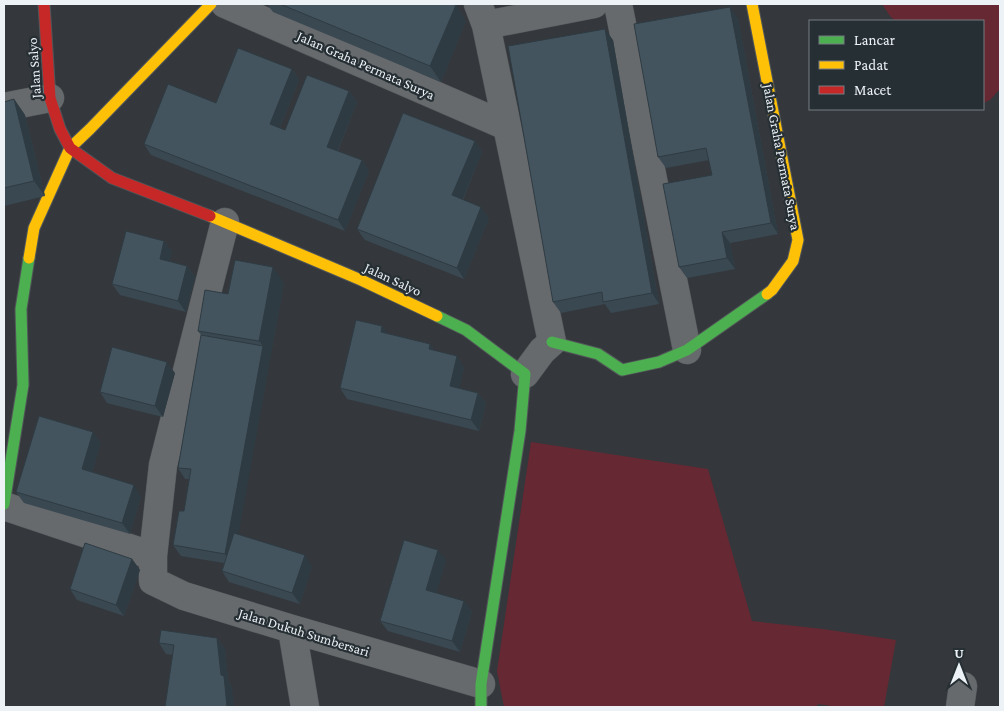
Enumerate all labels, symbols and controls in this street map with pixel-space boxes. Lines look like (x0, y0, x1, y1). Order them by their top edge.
legend (809, 20, 984, 110)
street label: Jalan Graha Permata Surya (293, 27, 438, 103)
text: Lancar (854, 32, 896, 48)
street label: Jalan Salyo (24, 37, 44, 101)
text: Padat (854, 57, 889, 73)
street label: Jalan Graha Permata Surya (760, 81, 804, 232)
text: Macet (854, 82, 892, 98)
street label: Jalan Salyo (360, 258, 424, 299)
street label: Jalan Dukuh Sumbersari (235, 604, 372, 660)
north arrow (934, 641, 984, 691)
text: U (954, 645, 964, 661)

